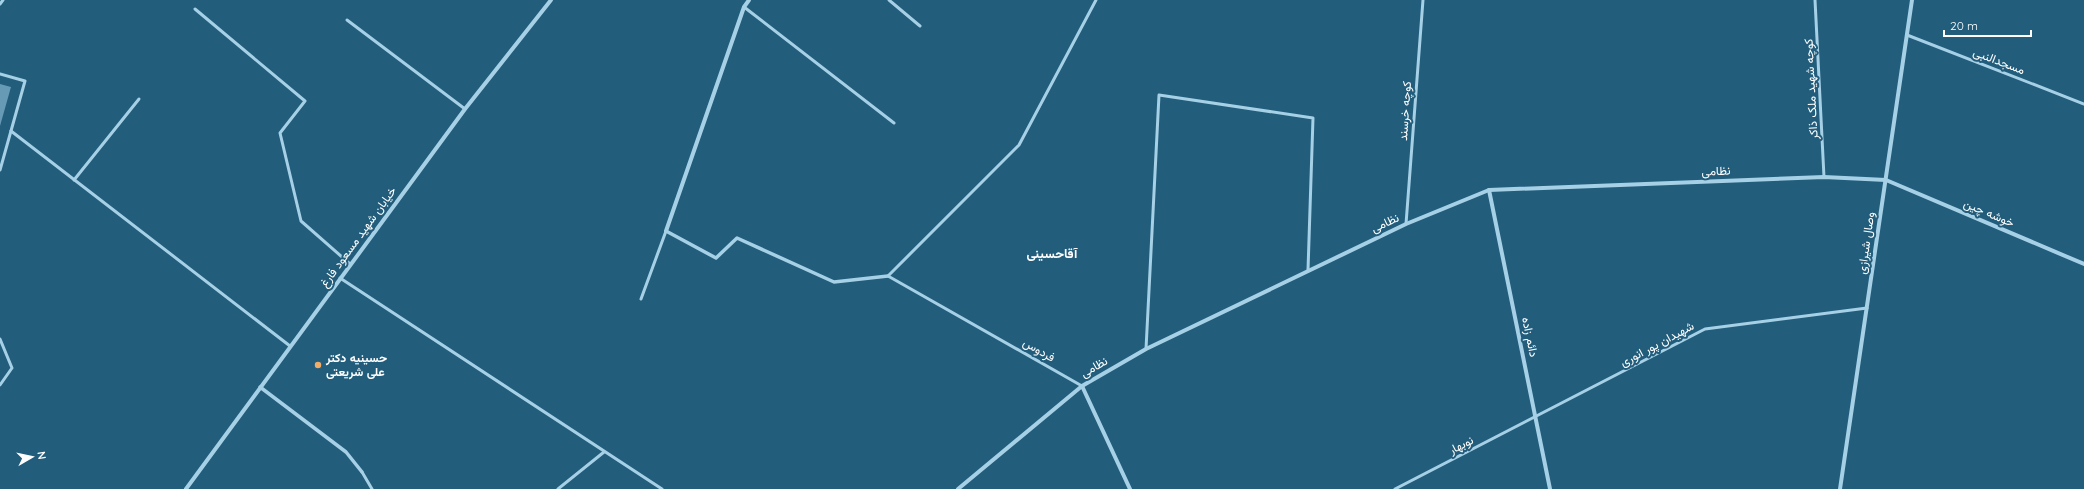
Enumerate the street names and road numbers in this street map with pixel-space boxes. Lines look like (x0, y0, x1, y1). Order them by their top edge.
street label: کوچه شهید ملک ذاکر (1800, 38, 1822, 141)
street label: مسجدالنبی (1971, 44, 2027, 78)
street label: کوچه خرسند (1395, 81, 1415, 141)
street label: نظامی (1701, 162, 1731, 180)
street label: خیابان شهید مسعود فارغ (316, 183, 401, 291)
street label: خوشه چین (1961, 195, 2017, 231)
street label: نظامی (1368, 210, 1402, 236)
street label: وصال شیرازی (1854, 211, 1878, 275)
street label: دائم زاده (1518, 316, 1542, 359)
street label: شهیدان پور انوری (1617, 318, 1697, 370)
street label: فردوس (1020, 334, 1058, 366)
street label: نظامی (1077, 353, 1111, 381)
street label: نوبهار (1445, 432, 1476, 458)

